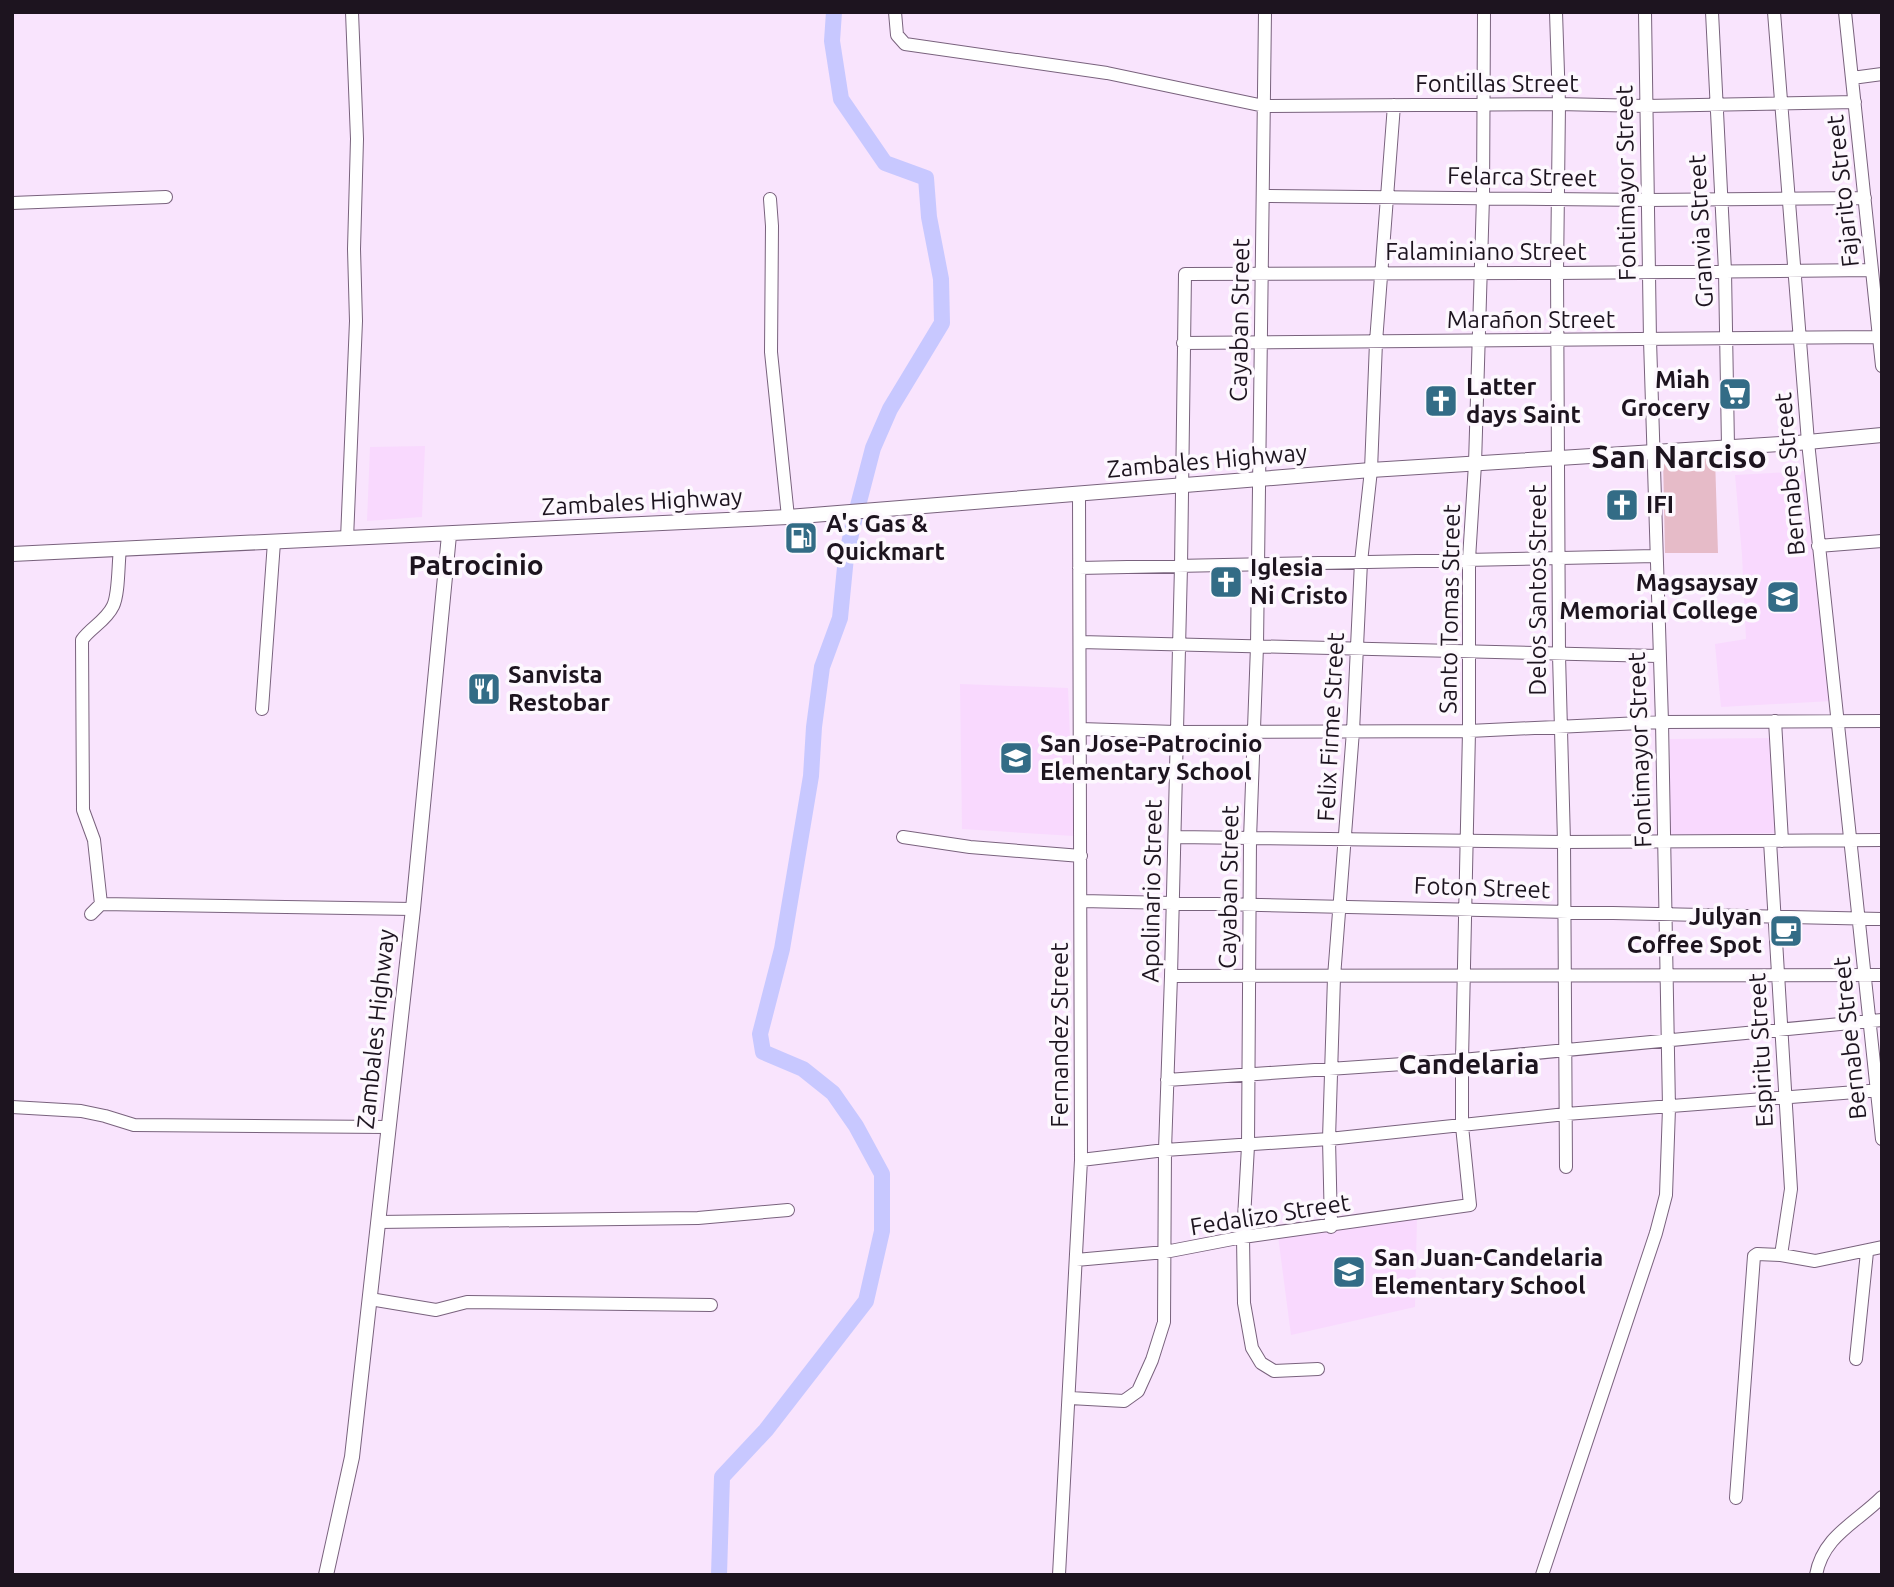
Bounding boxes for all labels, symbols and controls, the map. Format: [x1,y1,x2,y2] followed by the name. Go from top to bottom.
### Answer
[1415,70,1579,97] street label: Fontillas Street
[1610,84,1641,281] street label: Fontimayor Street
[1821,113,1864,269] street label: Fajarito Street
[1683,153,1718,308] street label: Granvia Street
[1447,162,1598,191] street label: Felarca Street
[1225,237,1254,402] street label: Cayaban Street
[1385,238,1587,265] street label: Falaminiano Street
[1447,306,1616,333] street label: Marañon Street
[1621,366,1710,421] place label: Miah Grocery
[1466,373,1581,428] place label: Latter days Saint
[1716,375,1754,413] supermarket icon: Miah Grocery
[1422,382,1460,420] church icon: Latter days Saint
[1769,391,1810,557] street label: Bernabe Street
[1106,438,1309,483] street label: Zambales Highway
[1591,438,1767,474] district label: San Narciso
[541,483,743,520] street label: Zambales Highway
[1524,484,1551,696] street label: Delos Santos Street
[1603,486,1641,524] church icon: IFI
[1646,491,1674,518] place label: IFI
[1434,503,1465,714] street label: Santo Tomas Street
[826,510,945,565] place label: A's Gas & Quickmart
[782,519,820,557] fuel station icon: A's Gas & Quickmart
[408,549,544,580] district label: Patrocinio
[1250,554,1348,609] place label: Iglesia Ni Cristo
[1207,563,1245,601] church icon: Iglesia Ni Cristo
[1559,569,1758,624] place label: Magsaysay Memorial College
[1764,578,1802,616] school or university icon: Magsaysay Memorial College
[1312,631,1349,822] street label: Felix Firme Street
[1623,651,1656,848] street label: Fontimayor Street
[508,661,610,716] place label: Sanvista Restobar
[465,670,503,708] restaurant icon: Sanvista Restobar
[1040,730,1262,785] place label: San Jose-Patrocinio Elementary School
[997,739,1035,777] school or university icon: San Jose-Patrocinio Elementary School
[1136,799,1167,983] street label: Apolinario Street
[1214,804,1243,969] street label: Cayaban Street
[1413,872,1551,903] street label: Foton Street
[1627,903,1762,958] place label: Julyan Coffee Spot
[1767,912,1805,950] cafe icon: Julyan Coffee Spot
[352,927,399,1130] street label: Zambales Highway
[1046,942,1073,1128] street label: Fernandez Street
[1827,955,1871,1121] street label: Bernabe Street
[1743,972,1778,1128] street label: Espiritu Street
[1398,1048,1540,1079] district label: Candelaria
[1188,1188,1352,1240] street label: Fedalizo Street
[1374,1244,1603,1299] place label: San Juan-Candelaria Elementary School
[1330,1253,1368,1291] school or university icon: San Juan-Candelaria Elementary School

